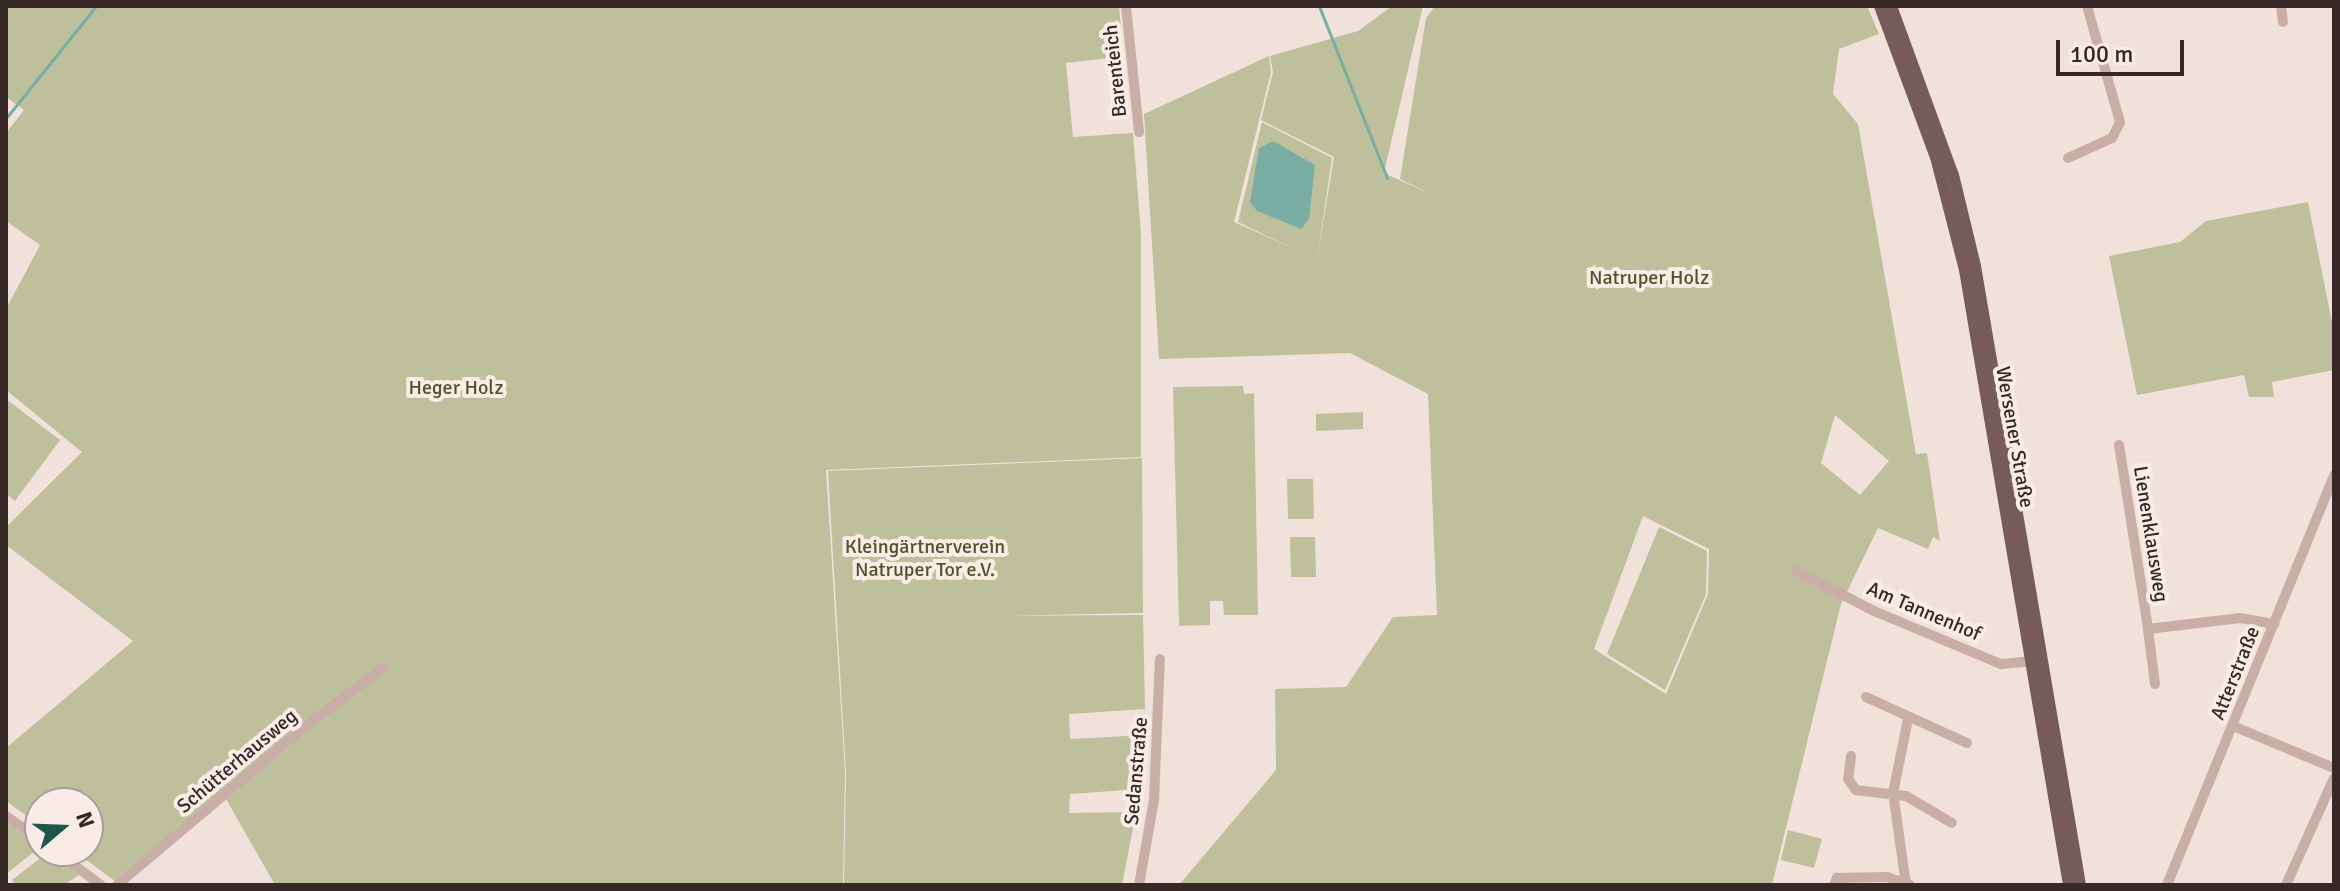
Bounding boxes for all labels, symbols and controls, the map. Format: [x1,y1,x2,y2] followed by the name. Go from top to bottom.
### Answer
[1098,24,1132,118] street label: Barenteich
[2060,24,2188,74] scale bar
[2070,39,2133,69] text: 100 m
[1589,265,1709,289] park label: Natruper Holz
[1991,364,2039,510] street label: Wersener Straße
[409,375,503,399] park label: Heger Holz
[2128,464,2174,604] street label: Lienenklausweg
[845,534,1005,581] park label: Kleingärtnerverein Natruper Tor e.V.
[1863,576,1985,646] street label: Am Tannenhof
[2205,623,2265,723] street label: Atterstraße
[172,704,302,818] street label: Schütterhausweg
[1119,716,1153,826] street label: Sedanstraße
[24,787,104,867] north arrow
[70,808,101,831] text: N

